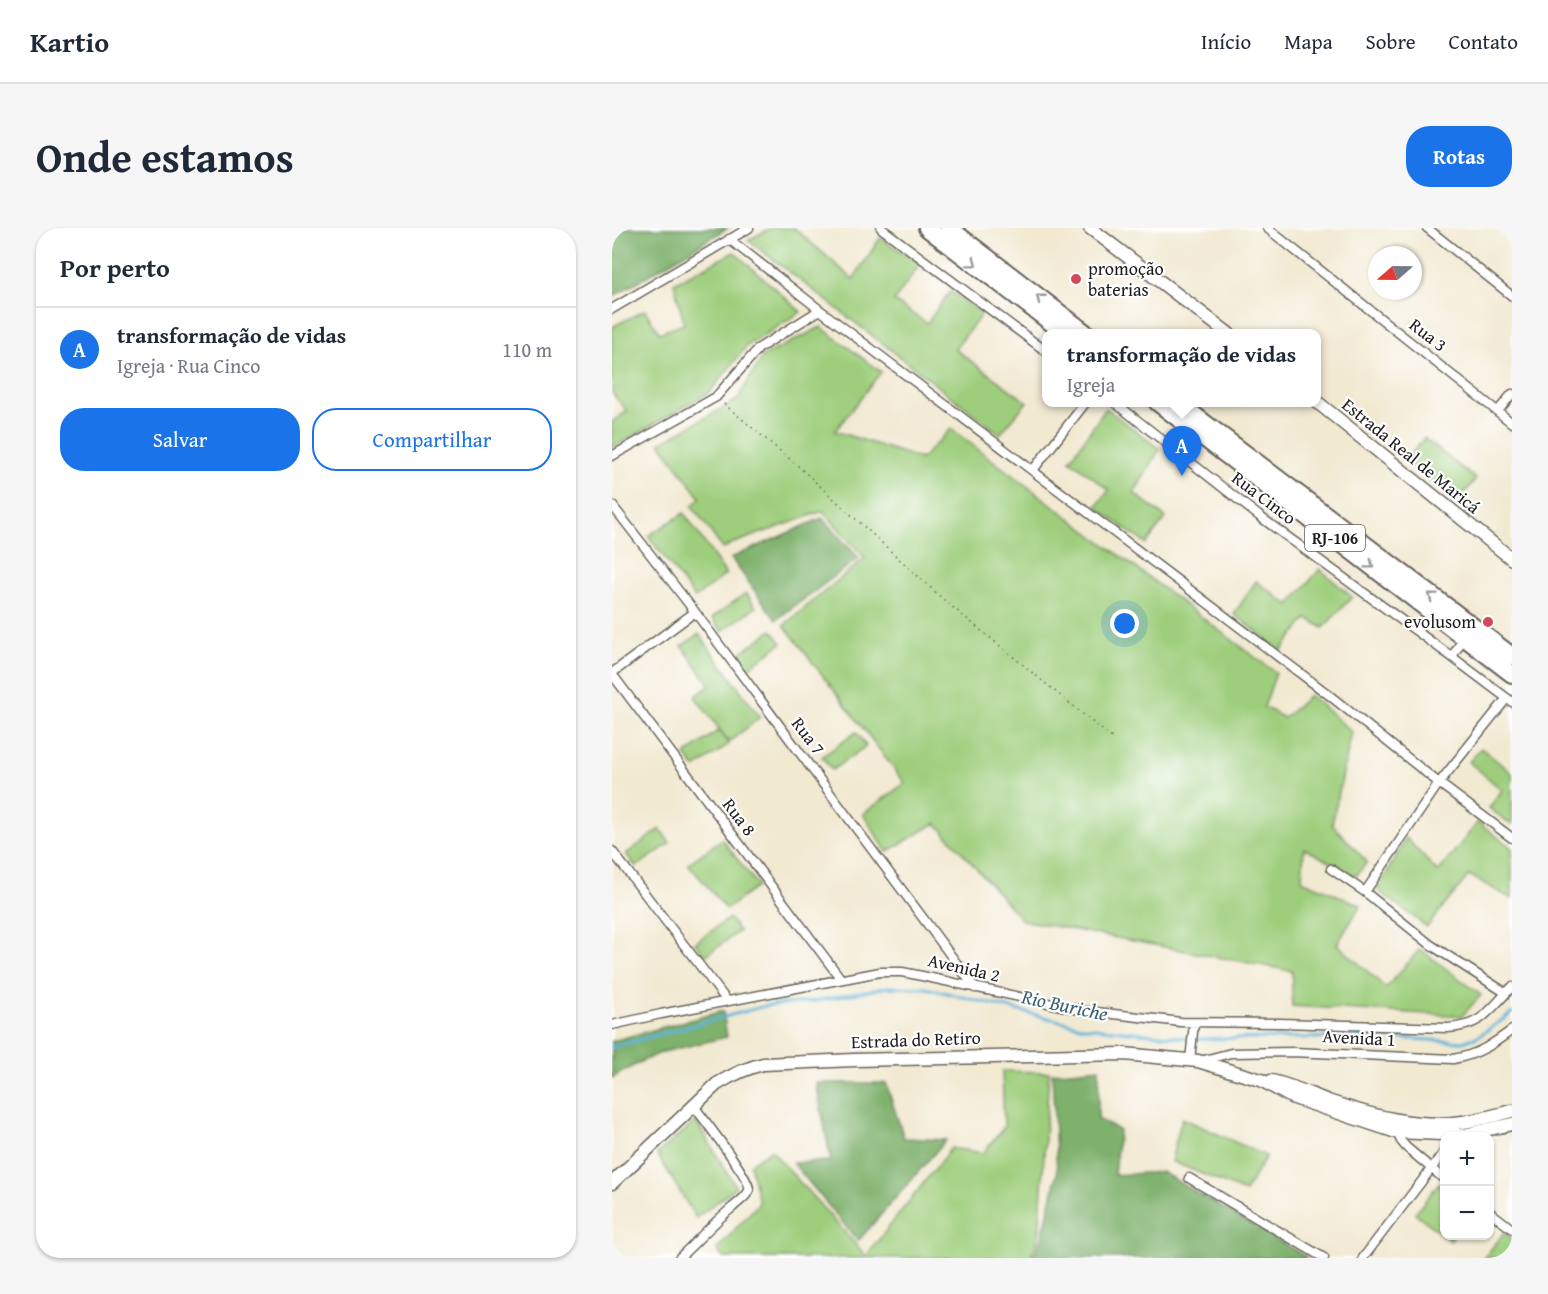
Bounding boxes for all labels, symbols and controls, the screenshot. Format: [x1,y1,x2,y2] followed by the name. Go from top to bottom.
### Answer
[30,21,109,62] text: Kartio
[1201,26,1251,57] text: Início
[1284,26,1333,57] text: Mapa
[1366,26,1416,57] text: Sobre
[1449,26,1518,57] text: Contato
[36,126,294,187] text: Onde estamos
[1406,126,1512,187] button: Rotas
[1368,246,1422,300] north arrow
[60,248,170,287] text: Por perto
[1088,255,1164,303] place label: promoção baterias
[967,256,978,267] one-way arrow
[1069,272,1083,286] marker: promoção baterias
[1036,294,1047,305] one-way arrow
[1404,311,1453,358] street label: Rua 3
[117,319,346,351] text: transformação de vidas
[1042,329,1321,407] popup
[73,335,86,364] text: A
[502,335,552,364] text: 110 m
[1067,338,1296,370] text: transformação de vidas
[117,351,260,380] text: Igreja · Rua Cinco
[1067,370,1115,399] text: Igreja
[1336,391,1487,520] street label: Estrada Real de Maricá
[60,408,300,471] button: Salvar
[312,408,552,471] button: Compartilhar
[1162,426,1202,476] pin: A
[1226,464,1302,531] street label: Rua Cinco
[1305,525,1365,551] road number: RJ-106
[1364,558,1375,569] one-way arrow
[1428,592,1439,603] one-way arrow
[1404,608,1476,635] place label: evolusom
[1110,609,1139,638] your location
[1481,615,1495,629] marker: evolusom
[785,711,832,760] street label: Rua 7
[716,792,763,841] street label: Rua 8
[926,946,1003,989] street label: Avenida 2
[1018,981,1111,1028] water label: Rio Buriche
[1322,1022,1396,1053] street label: Avenida 1
[851,1024,981,1055] street label: Estrada do Retiro
[1440,1132,1494,1240] map controls
[1440,1132,1494,1186] button: +
[1440,1186,1494,1240] button: −

